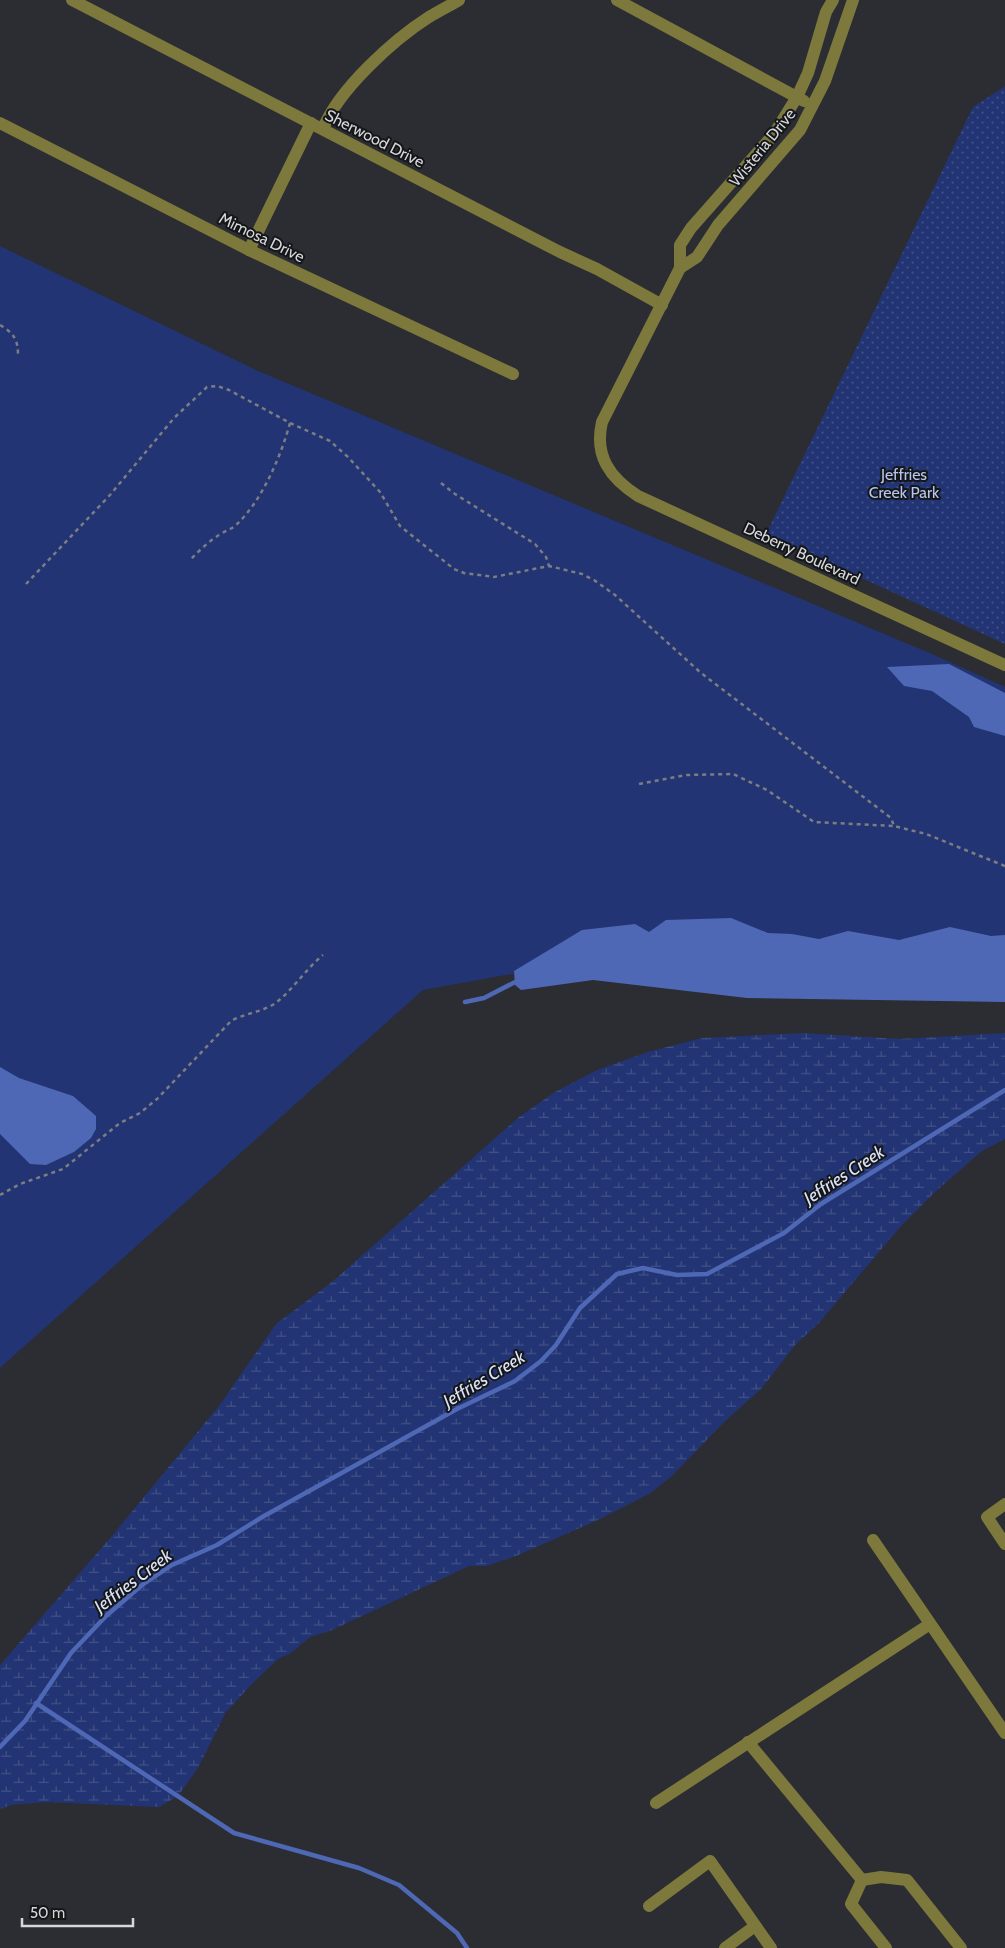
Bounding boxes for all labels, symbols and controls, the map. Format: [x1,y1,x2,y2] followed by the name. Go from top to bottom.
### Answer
[322,105,427,172] street label: Sherwood Drive
[725,105,799,190] street label: Wisteria Drive
[216,209,308,266] street label: Mimosa Drive
[869,465,940,502] park label: Jeffries Creek Park
[741,518,863,589] street label: Deberry Boulevard
[798,1140,890,1210] water label: Jeffries Creek
[437,1345,530,1413] water label: Jeffries Creek
[88,1544,177,1619] water label: Jeffries Creek
[22,1896,134,1928] scale bar
[30,1904,65,1922] text: 50 m

